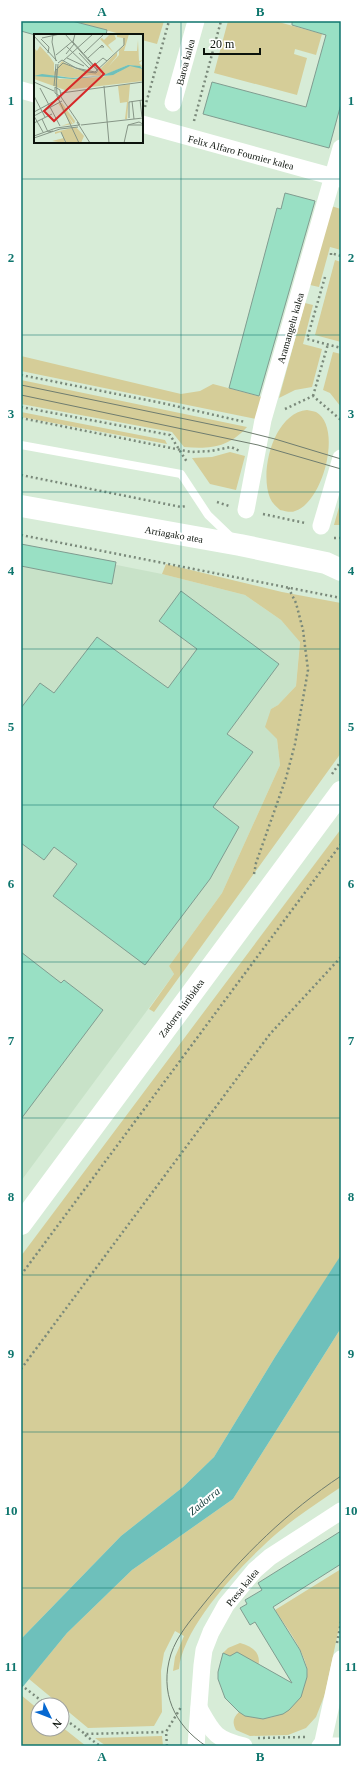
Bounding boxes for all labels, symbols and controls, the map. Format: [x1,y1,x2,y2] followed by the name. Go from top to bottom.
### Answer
[97,4,107,19] text: A
[256,4,265,19] text: B
[204,30,260,56] scale bar
[34,34,143,143] inset map
[174,37,197,86] street label: Baroa kalea
[210,37,235,51] text: 20 m
[8,93,14,108] text: 1
[348,93,354,108] text: 1
[187,133,296,172] street label: Felix Alfaro Fournier kalea
[8,250,14,265] text: 2
[348,250,354,265] text: 2
[275,291,306,365] street label: Aramangelu kalea
[8,406,15,421] text: 3
[348,406,355,421] text: 3
[144,524,205,545] street label: Arriagako atea
[8,563,15,578] text: 4
[348,563,355,578] text: 4
[8,719,15,734] text: 5
[348,719,355,734] text: 5
[8,876,15,891] text: 6
[348,876,355,891] text: 6
[156,976,207,1040] street label: Zadorra hiribidea
[8,1033,15,1048] text: 7
[348,1033,355,1048] text: 7
[8,1189,15,1204] text: 8
[348,1189,355,1204] text: 8
[8,1346,15,1361] text: 9
[348,1346,355,1361] text: 9
[186,1484,222,1517] water label: Zadorra
[5,1503,18,1518] text: 10
[345,1503,358,1518] text: 10
[224,1566,261,1608] street label: Presa kalea
[5,1659,17,1674] text: 11
[345,1659,357,1674] text: 11
[30,1697,70,1737] north arrow
[50,1717,64,1731] text: N
[97,1749,107,1764] text: A
[256,1749,265,1764] text: B

